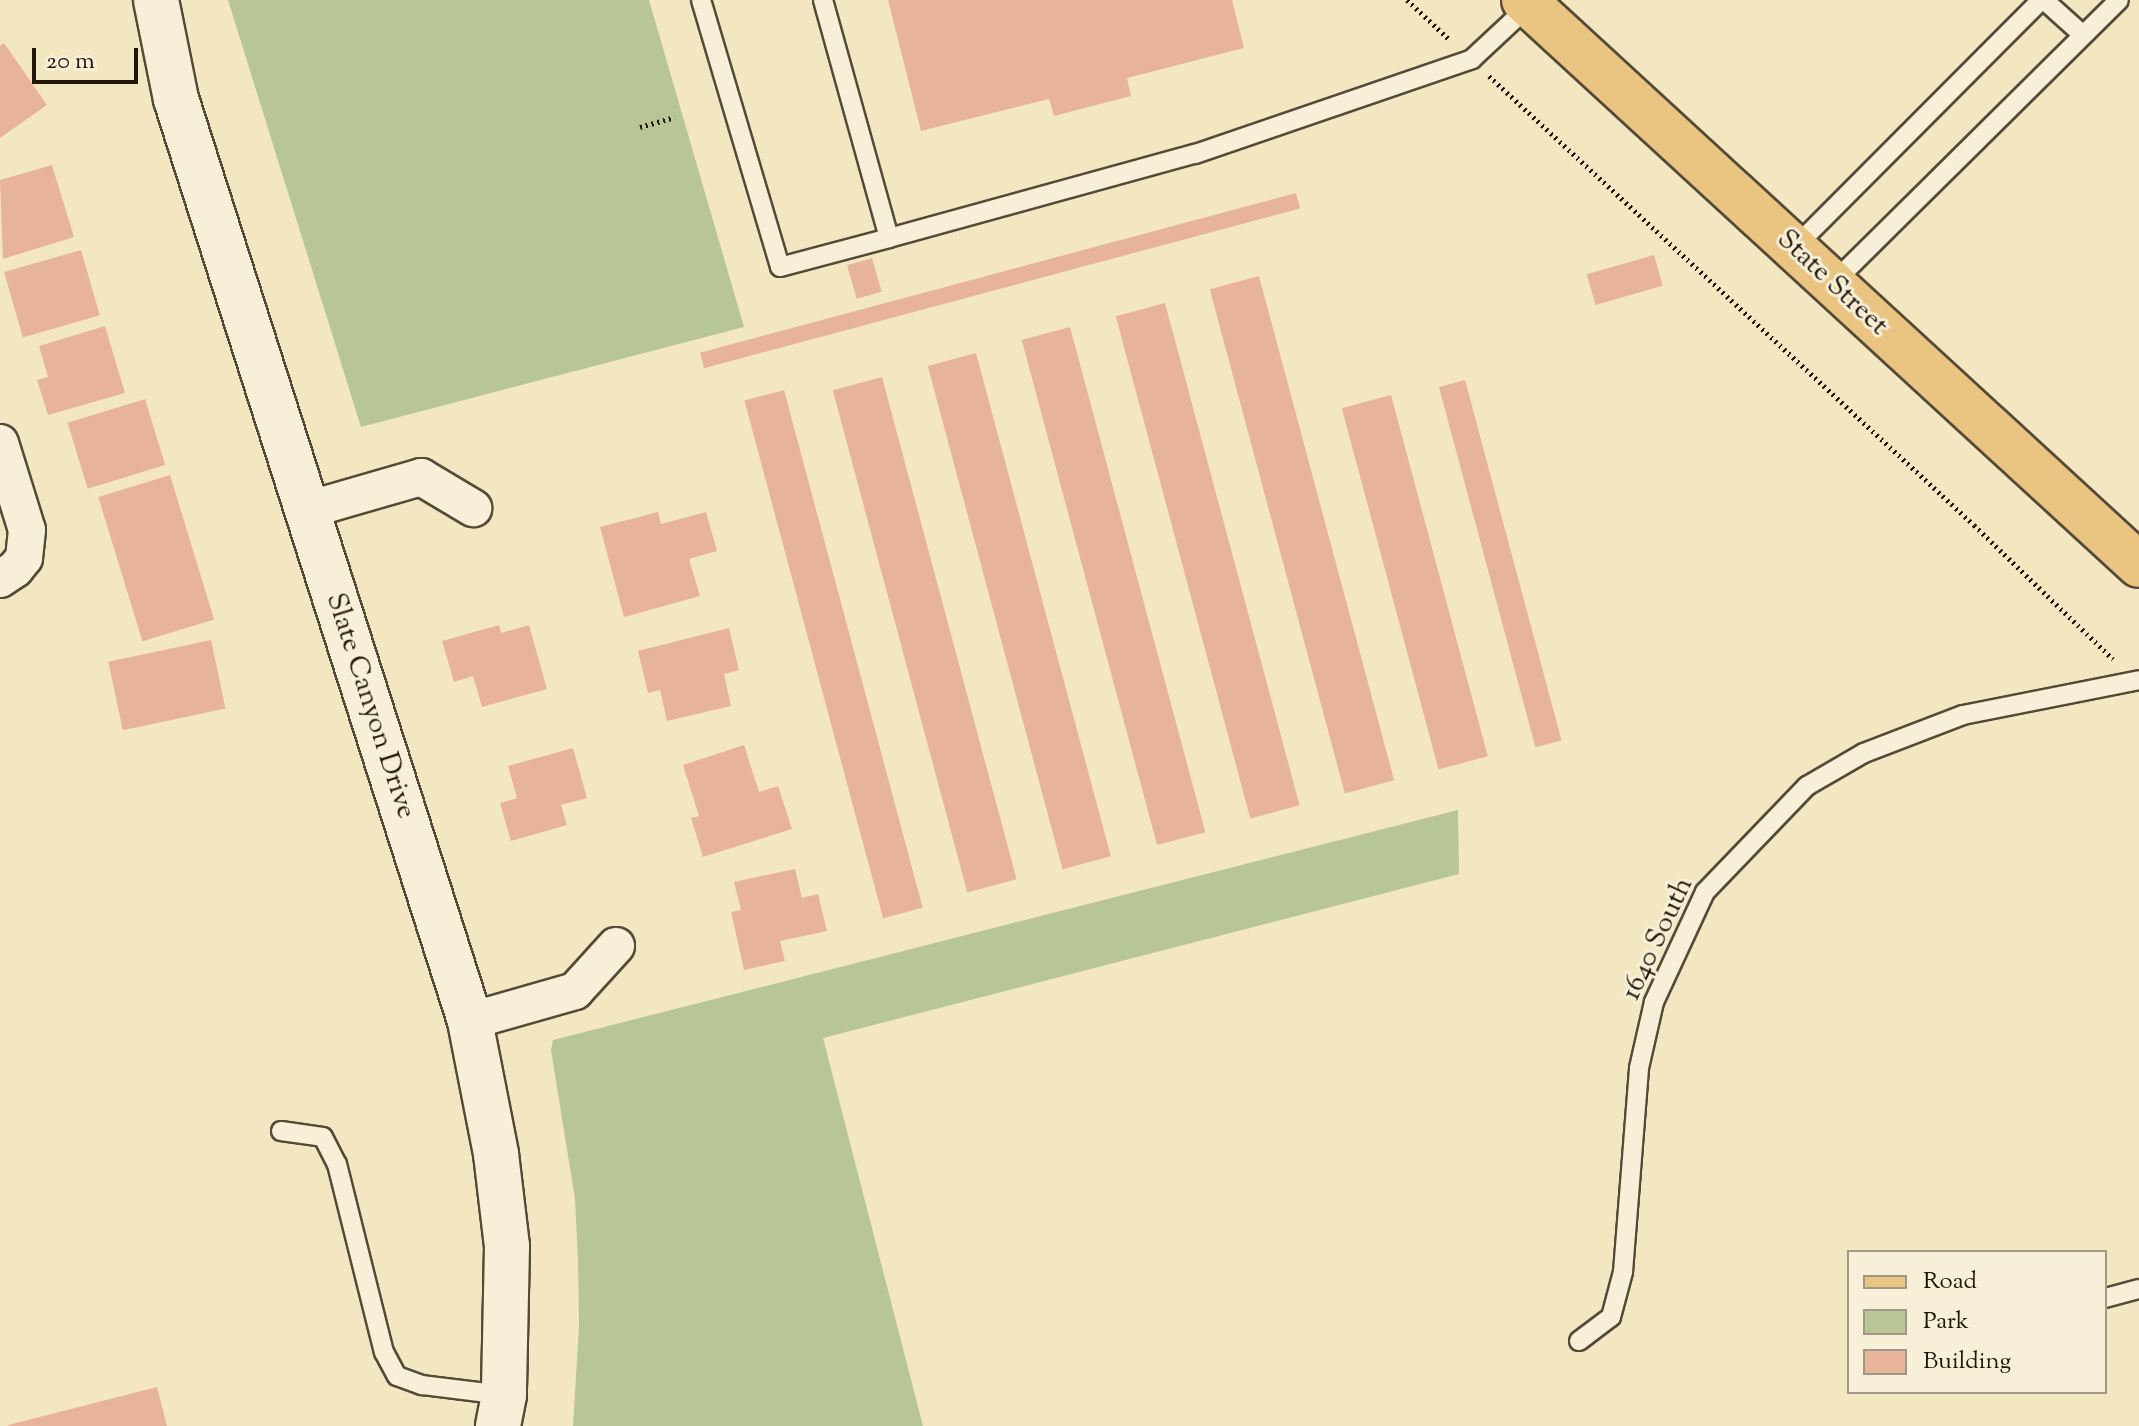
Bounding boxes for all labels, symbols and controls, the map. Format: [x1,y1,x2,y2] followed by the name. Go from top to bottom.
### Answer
[36,32,142,82] scale bar
[46,45,95,79] text: 20 m
[1769,223,1895,343] street label: State Street
[318,589,422,823] street label: Slate Canyon Drive
[1615,872,1701,1006] street label: 1640 South
[1847,1250,2107,1394] legend
[1923,1265,1977,1299] text: Road
[1923,1305,1969,1339] text: Park
[1923,1345,2011,1379] text: Building

